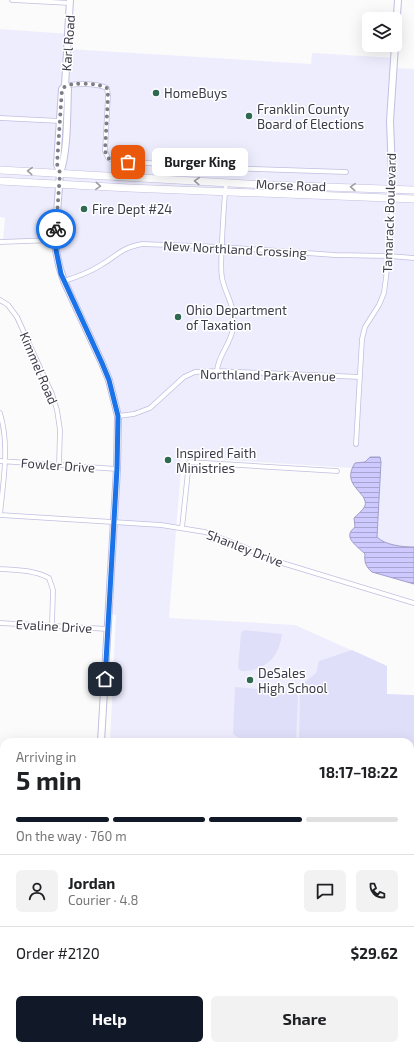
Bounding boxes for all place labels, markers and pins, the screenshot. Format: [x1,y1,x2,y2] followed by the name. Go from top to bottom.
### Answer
[164,85,227,101] place label: HomeBuys
[151,88,161,98] marker: HomeBuys
[257,101,364,132] place label: Franklin County Board of Elections
[244,111,254,121] marker: Franklin County Board of Elections
[111,145,145,179] pin
[152,148,248,176] callout: Burger King
[92,201,172,217] place label: Fire Dept #24
[79,204,89,214] marker: Fire Dept #24
[186,302,287,333] place label: Ohio Department of Taxation
[173,312,183,322] marker: Ohio Department of Taxation
[176,445,256,476] place label: Inspired Faith Ministries
[163,455,173,465] marker: Inspired Faith Ministries
[88,662,122,696] pin
[258,665,328,696] place label: DeSales High School
[245,675,255,685] marker: DeSales High School

